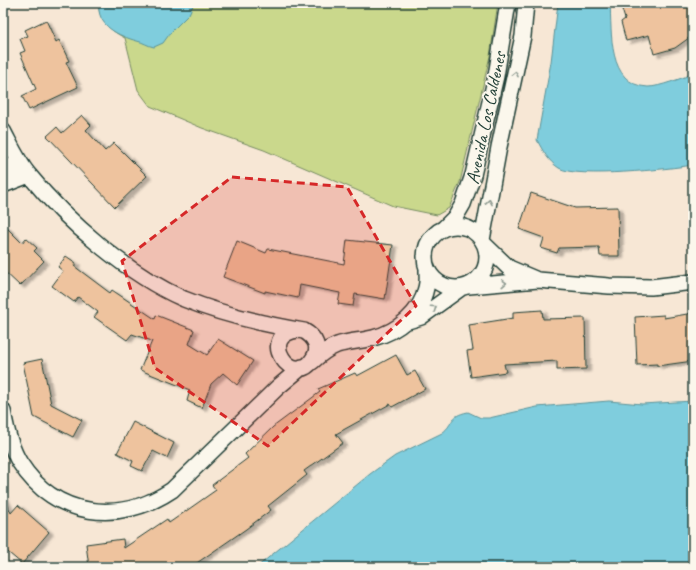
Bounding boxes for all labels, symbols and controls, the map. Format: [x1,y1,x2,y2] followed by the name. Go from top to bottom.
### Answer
[460,48,512,186] street label: Avenida Los Caldenes
[510,71,518,77] one-way arrow
[484,199,493,205] one-way arrow
[501,279,507,288] one-way arrow
[429,306,436,313] one-way arrow

